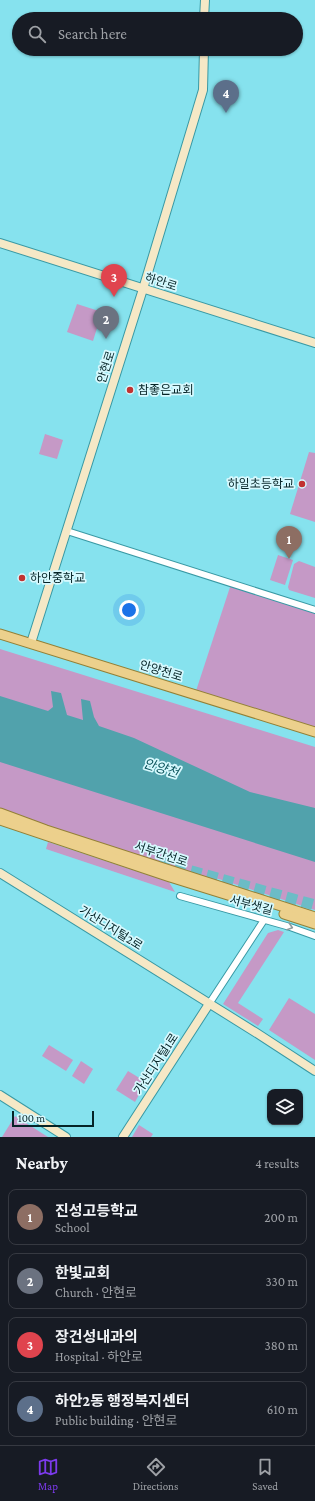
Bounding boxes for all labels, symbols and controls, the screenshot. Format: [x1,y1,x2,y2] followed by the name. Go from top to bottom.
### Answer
[12,12,303,56] search box
[26,23,48,45] icon: search
[58,26,127,42] text: Search here
[213,80,239,113] pin: 4
[101,264,127,297] pin: 3
[143,270,179,294] street label: 하안로
[93,306,119,339] pin: 2
[94,349,118,385] street label: 안현로
[138,383,193,397] place label: 참좋은교회
[125,385,135,395] marker: 참좋은교회
[228,477,294,491] place label: 하일초등학교
[297,479,307,489] marker: 하일초등학교
[276,526,302,559] pin: 1
[30,571,85,585] place label: 하안중학교
[17,573,27,583] marker: 하안중학교
[119,600,139,620] your location
[138,658,184,684] street label: 안양천로
[142,756,181,781] water label: 안양천
[133,839,189,869] street label: 서부간선로
[228,893,274,917] street label: 서부샛길
[77,903,145,953] street label: 가산디지털2로
[286,922,293,931] one-way arrow
[131,1031,181,1097] street label: 가산디지털1로
[267,1089,303,1125] map controls
[267,1089,303,1125] button: layers
[12,1109,94,1128] scale bar
[18,1112,45,1124] text: 100 m
[16,1154,68,1173] text: Nearby
[255,1156,299,1171] text: 4 results
[55,1203,138,1219] text: 진성고등학교
[28,1210,32,1225] text: 1
[264,1210,298,1225] text: 200 m
[55,1220,90,1235] text: School
[55,1265,110,1281] text: 한빛교회
[27,1274,33,1289] text: 2
[265,1274,298,1289] text: 330 m
[55,1285,137,1300] text: Church · 안현로
[55,1329,138,1345] text: 장건성내과의
[27,1338,33,1353] text: 3
[265,1338,298,1353] text: 380 m
[55,1349,143,1364] text: Hospital · 하안로
[55,1393,190,1409] text: 하안2동 행정복지센터
[26,1402,34,1417] text: 4
[267,1402,298,1417] text: 610 m
[55,1413,178,1428] text: Public building · 안현로
[37,1456,59,1492] tab: Map
[133,1456,178,1492] tab: Directions
[252,1456,278,1492] tab: Saved

